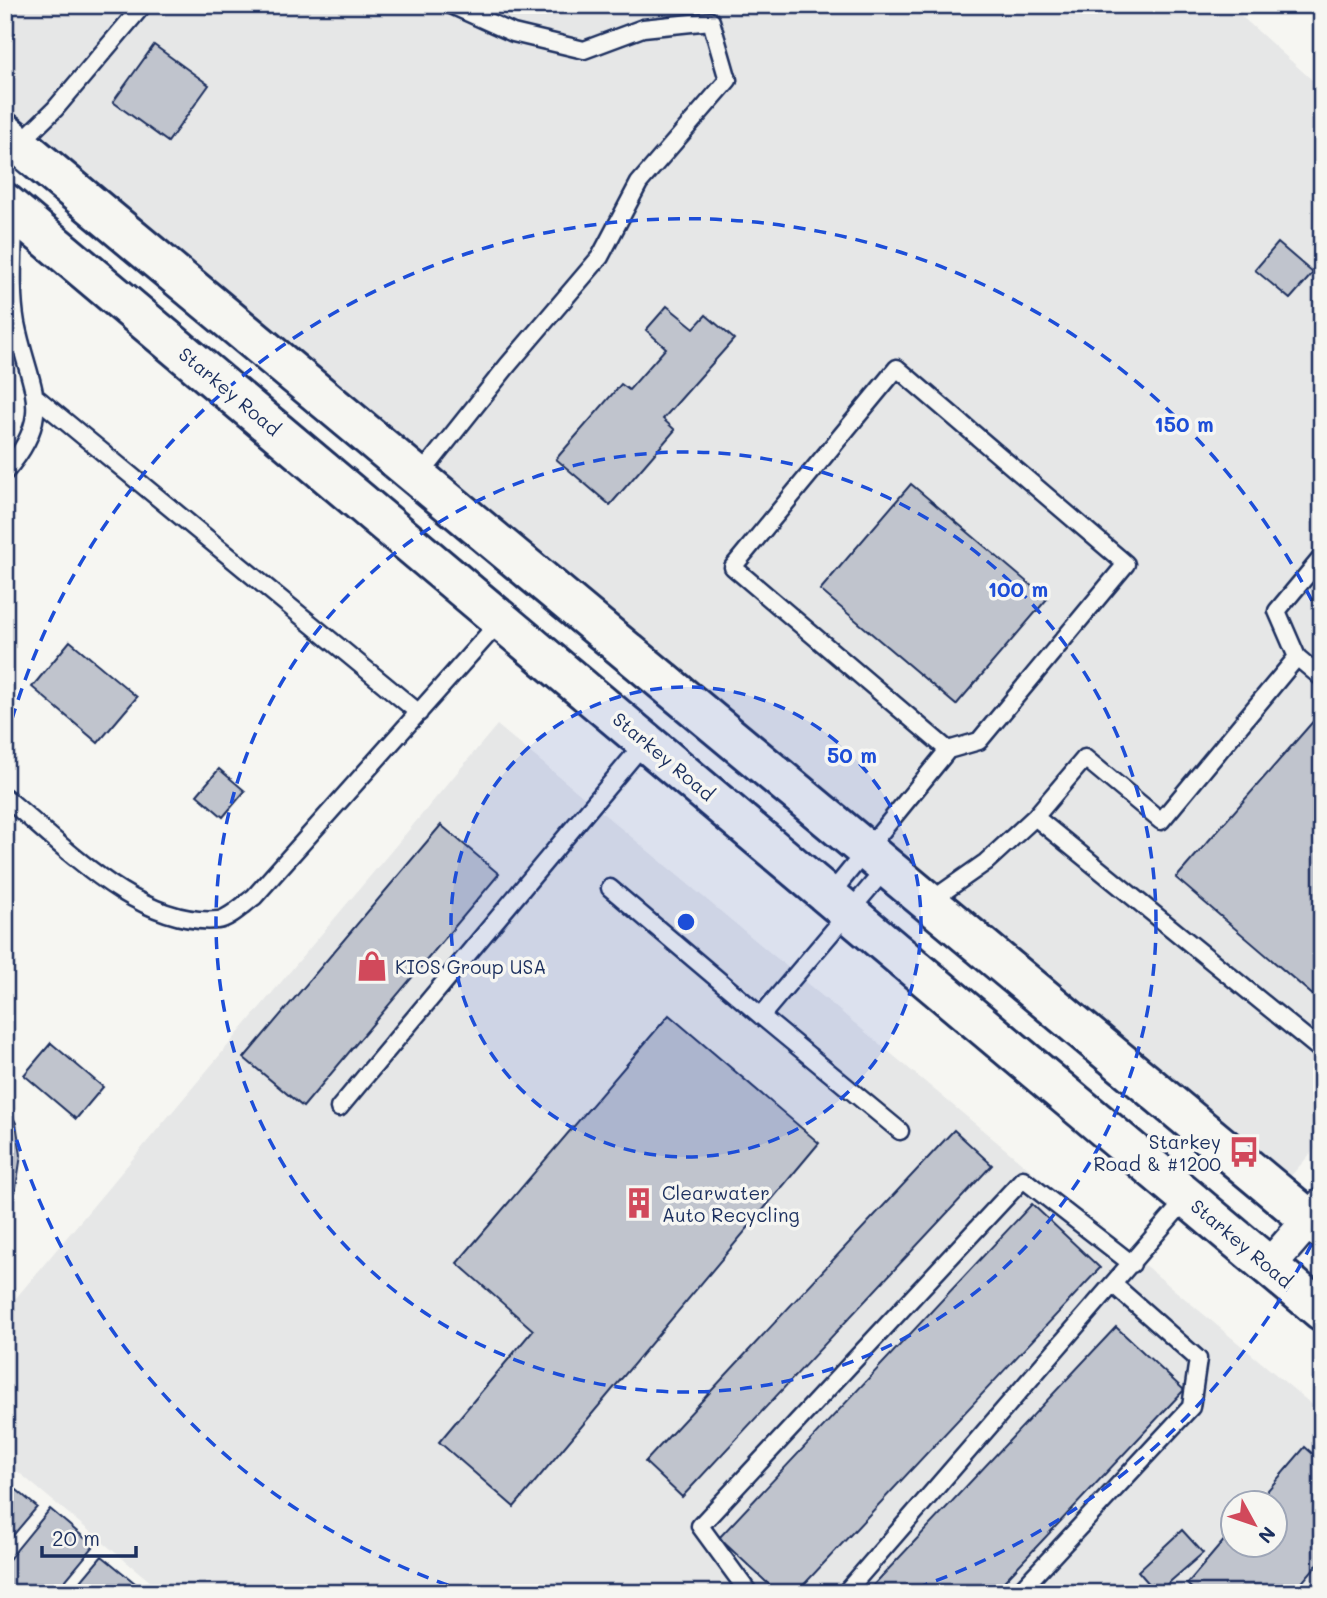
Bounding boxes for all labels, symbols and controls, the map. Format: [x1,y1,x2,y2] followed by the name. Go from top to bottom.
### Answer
[174,341,286,441] street label: Starkey Road
[1154,410,1214,437] text: 150 m
[988,575,1048,602] text: 100 m
[608,706,720,806] street label: Starkey Road
[827,741,877,768] text: 50 m
[674,910,698,934] centre of rings
[355,949,389,983] shop icon: KIOS Group USA
[395,954,546,979] place label: KIOS Group USA
[1094,1129,1221,1176] place label: Starkey Road & #1200
[1227,1135,1261,1169] bus stop icon: Starkey Road & #1200
[662,1180,800,1227] place label: Clearwater Auto Recycling
[622,1186,656,1220] building icon: Clearwater Auto Recycling
[1186,1193,1298,1293] street label: Starkey Road
[1218,1490,1288,1560] north arrow
[42,1514,136,1558] scale bar
[1253,1522,1282,1549] text: N
[52,1524,100,1551] text: 20 m

